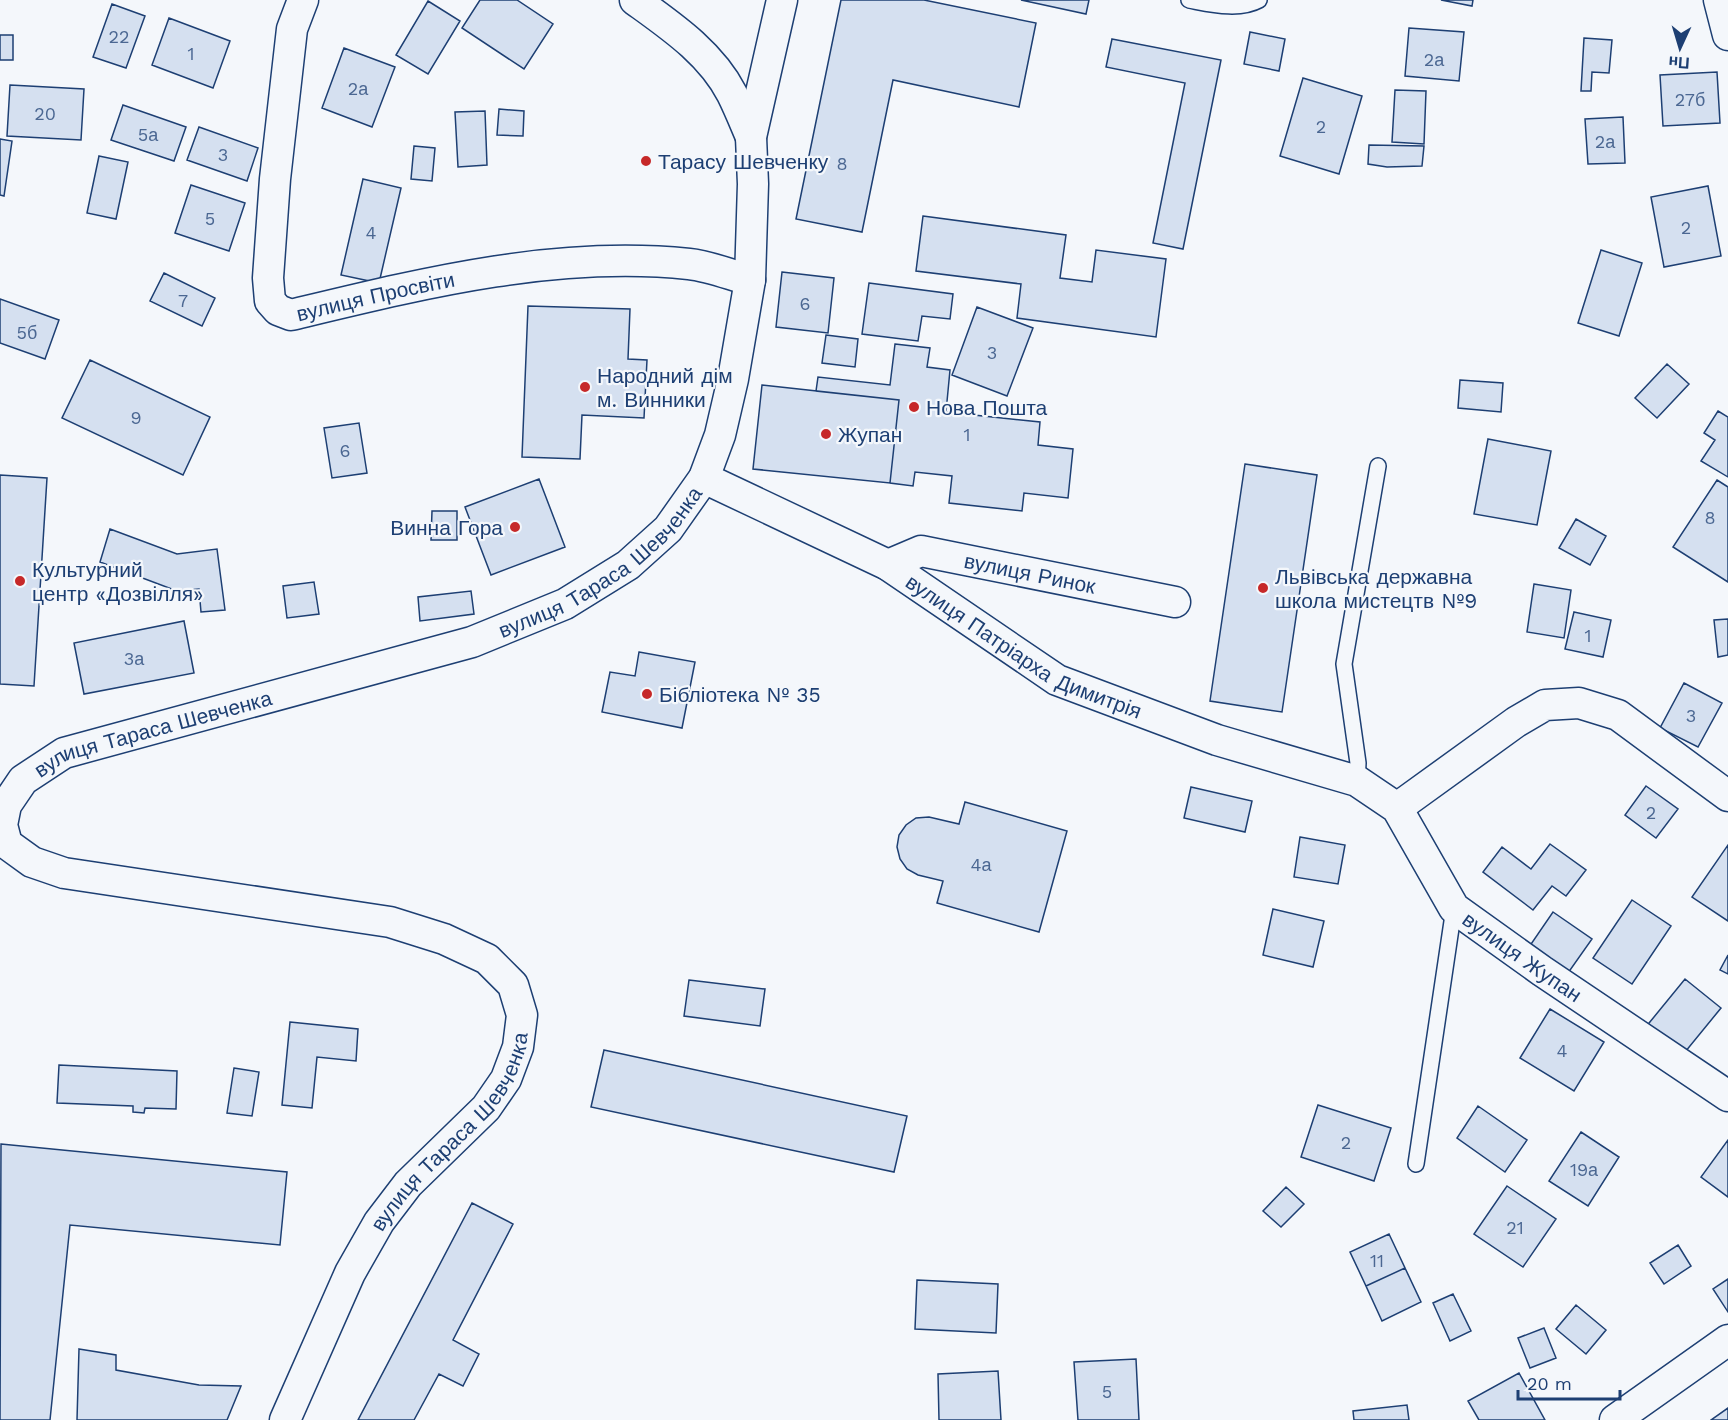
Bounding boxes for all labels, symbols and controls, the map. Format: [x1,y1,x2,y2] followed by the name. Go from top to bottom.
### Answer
[1650,18,1710,78] north arrow
[109,26,130,47] house number: 22
[187,43,195,64] house number: 1
[1424,49,1445,70] house number: 2а
[1668,52,1690,73] text: Пн
[348,78,369,99] house number: 2а
[1675,89,1705,110] house number: 27б
[34,103,56,124] house number: 20
[1316,116,1326,137] house number: 2
[138,124,159,145] house number: 5а
[1595,131,1616,152] house number: 2а
[218,144,228,165] house number: 3
[658,149,829,174] place label: Тарасу Шевченку
[836,153,848,174] house number: 8
[639,154,653,168] marker: Тарасу Шевченку
[205,208,215,229] house number: 5
[1681,217,1691,238] house number: 2
[366,222,377,243] house number: 4
[294,266,457,326] street label: вулиця Просвіти
[178,290,188,311] house number: 7
[800,293,810,314] house number: 6
[17,322,37,343] house number: 5б
[987,342,997,363] house number: 3
[597,363,733,412] place label: Народний дім м. Винники
[578,380,592,394] marker: Народний дім м. Винники
[926,395,1048,420] place label: Нова Пошта
[907,400,921,414] marker: Нова Пошта
[130,407,142,428] house number: 9
[838,422,902,447] place label: Жупан
[963,424,971,445] house number: 1
[819,427,833,441] marker: Жупан
[340,440,350,461] house number: 6
[495,481,707,642] street label: вулиця Тараса Шевченка
[1704,507,1716,528] house number: 8
[390,515,503,540] place label: Винна Гора
[508,520,522,534] marker: Винна Гора
[962,547,1099,598] street label: вулиця Ринок
[32,557,203,606] place label: Культурний центр «Дозвілля»
[1275,564,1477,613] place label: Львівська державна школа мистецтв №9
[901,569,1145,723] street label: вулиця Патріарха Димитрія
[13,574,27,588] marker: Культурний центр «Дозвілля»
[1256,581,1270,595] marker: Львівська державна школа мистецтв №9
[1584,625,1592,646] house number: 1
[124,648,145,669] house number: 3а
[659,682,821,707] place label: Бібліотека № 35
[29,685,275,782] street label: вулиця Тараса Шевченка
[640,687,654,701] marker: Бібліотека № 35
[1686,705,1696,726] house number: 3
[1646,802,1656,823] house number: 2
[970,854,992,875] house number: 4а
[1458,906,1587,1007] street label: вулиця Жупан
[364,1031,532,1235] street label: вулиця Тараса Шевченка
[1557,1040,1568,1061] house number: 4
[1341,1132,1351,1153] house number: 2
[1570,1159,1599,1180] house number: 19а
[1506,1217,1524,1238] house number: 21
[1370,1250,1384,1271] house number: 11
[1518,1363,1620,1401] scale bar
[1527,1373,1572,1394] text: 20 m
[1102,1381,1112,1402] house number: 5

